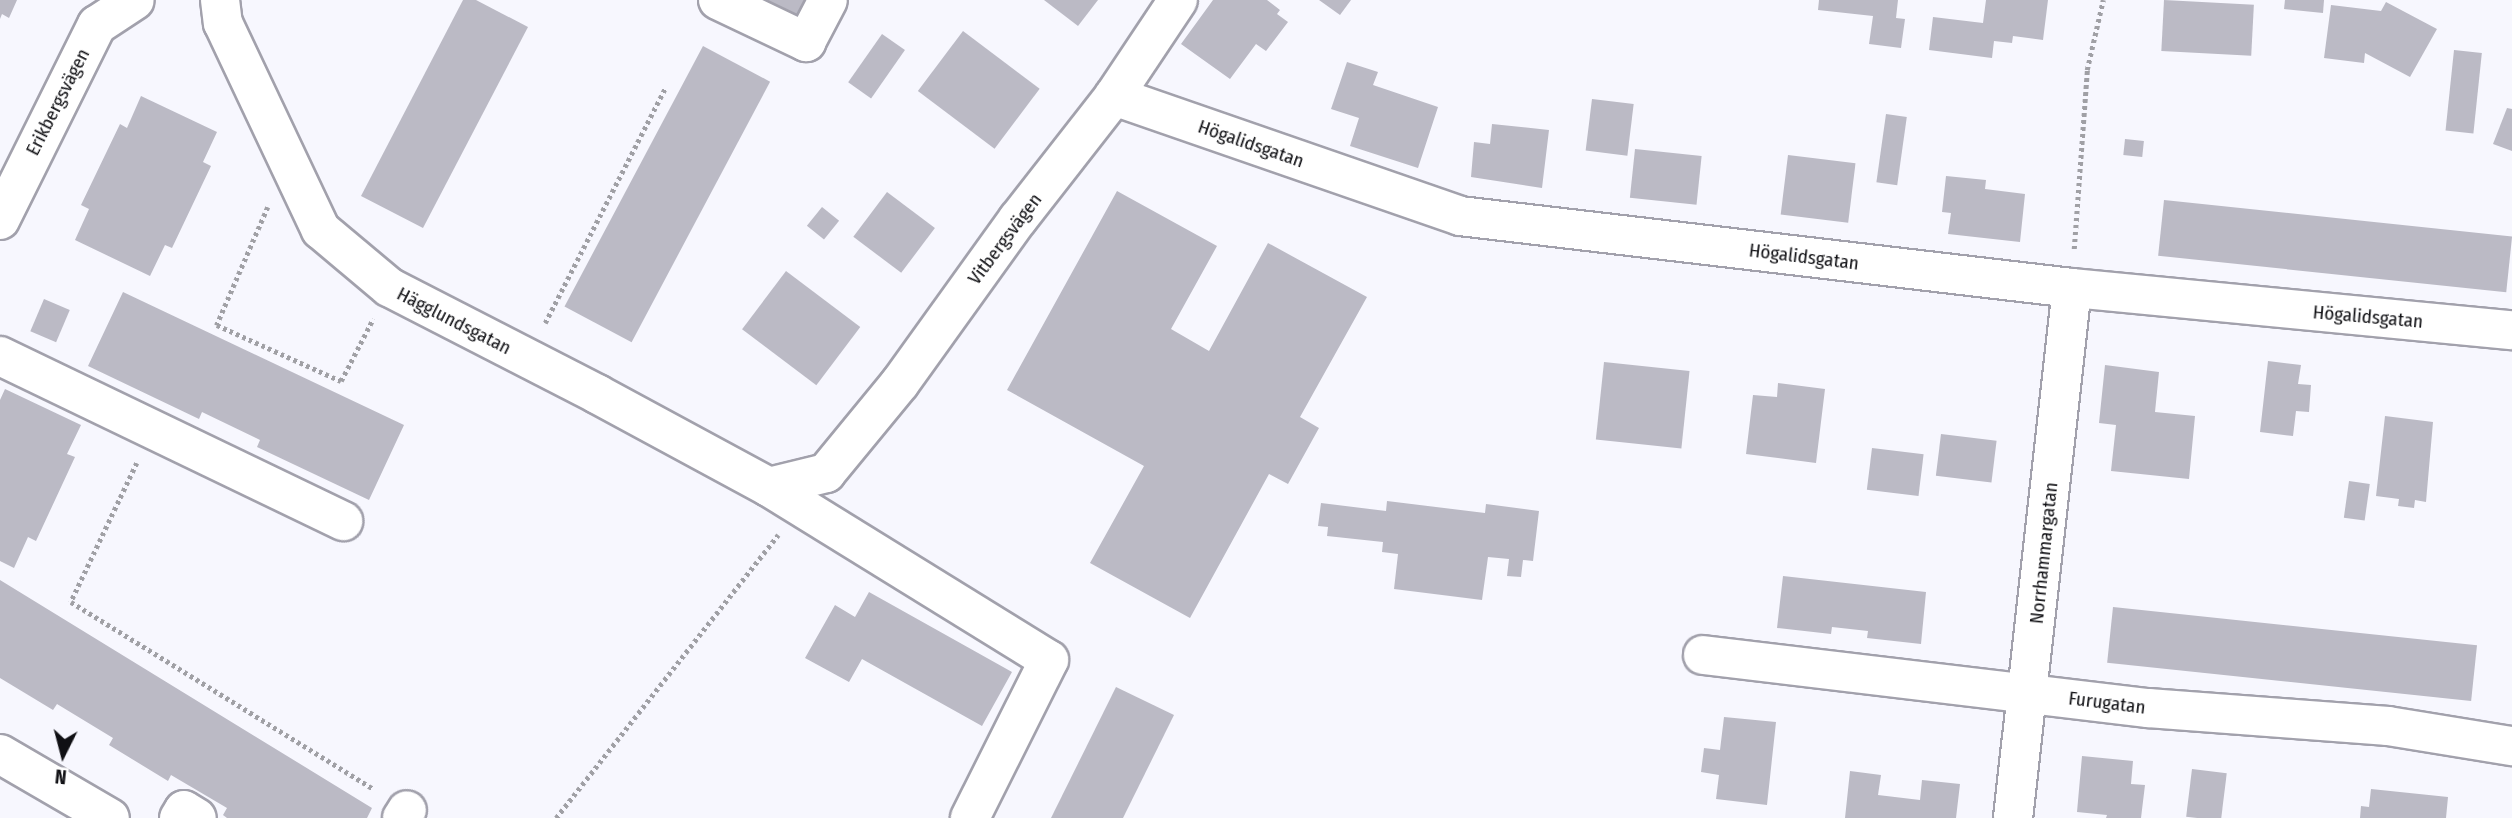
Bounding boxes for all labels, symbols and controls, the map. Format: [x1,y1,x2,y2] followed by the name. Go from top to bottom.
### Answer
[21,45,95,159] street label: Erikbergsvägen
[1195,115,1307,173] street label: Högalidsgatan
[963,189,1047,289] street label: Vitbergsvägen
[1748,239,1860,275] street label: Högalidsgatan
[393,282,515,360] street label: Hägglundsgatan
[2312,301,2424,333] street label: Högalidsgatan
[2025,481,2063,625] street label: Norrhammargatan
[2067,687,2147,719] street label: Furugatan
[28,720,98,790] north arrow
[54,764,68,788] text: N

